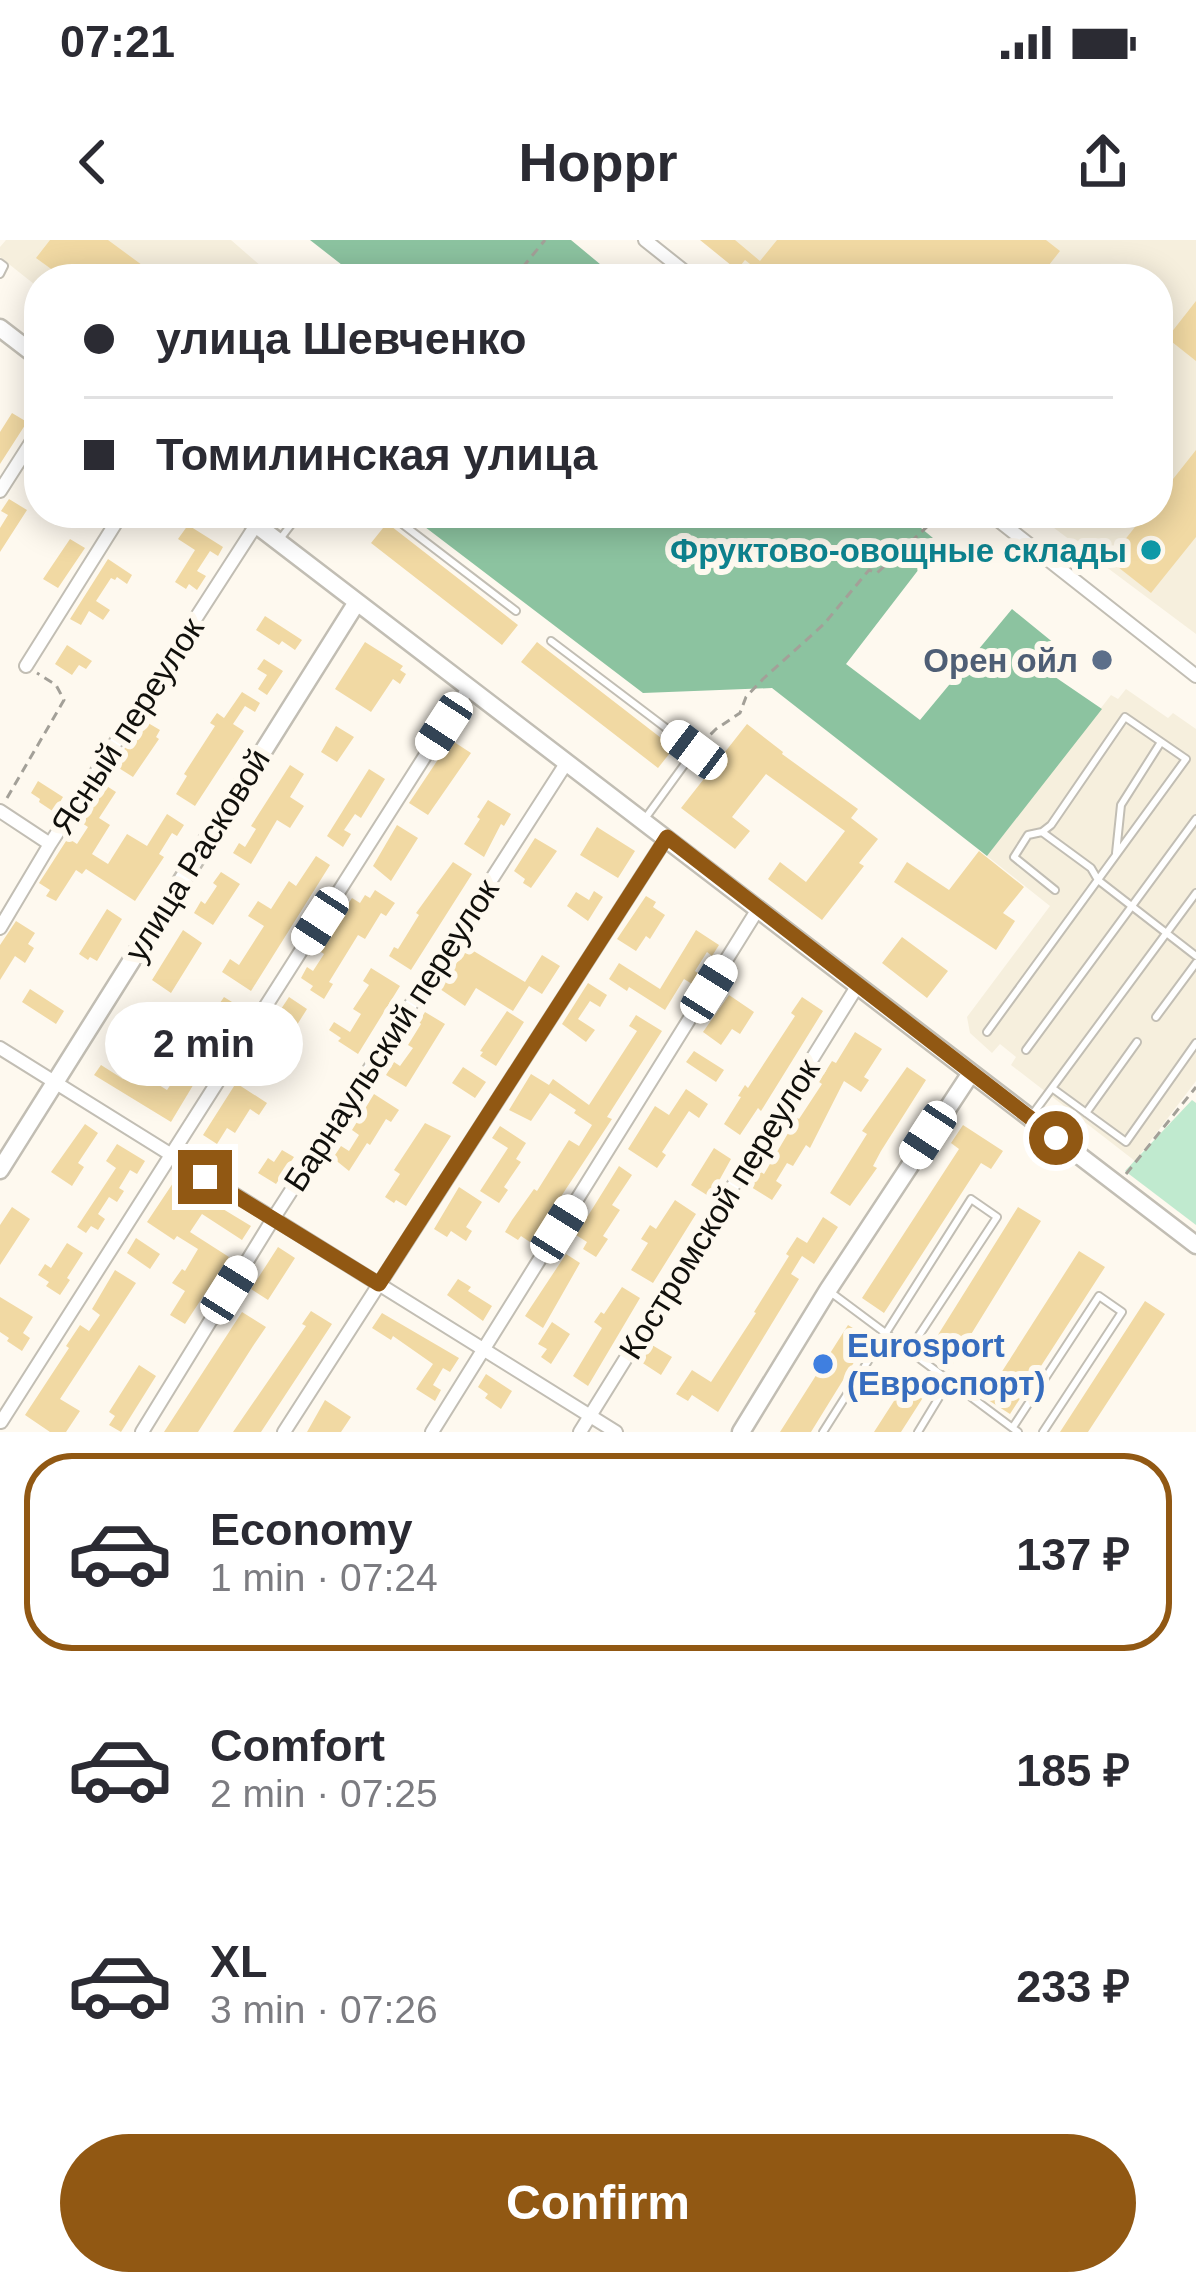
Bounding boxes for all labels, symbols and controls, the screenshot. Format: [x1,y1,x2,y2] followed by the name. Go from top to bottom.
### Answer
[60,16,175,67] text: 07:21
[60,129,126,195] icon: back
[1070,129,1136,195] icon: share
[519,132,677,192] text: Hoppr
[156,313,526,364] text: улица Шевченко
[156,429,597,480] text: Томилинская улица
[670,532,1127,569] place label: Фруктово-овощные склады
[1138,537,1164,563] marker: Фруктово-овощные склады
[43,610,211,841] street label: Ясный переулок
[923,642,1078,679] place label: Орен ойл
[1089,647,1115,673] marker: Орен ойл
[409,686,479,766] car
[654,714,734,786] car
[117,742,277,968] street label: улица Расковой
[276,872,506,1198] street label: Барнаульский переулок
[285,881,355,961] car
[675,949,743,1029] car
[106,1003,304,1087] callout: 2 min
[153,1022,255,1065] text: 2 min
[611,1052,827,1366] street label: Костромской переулок
[893,1095,963,1175] car
[1029,1111,1083,1165] route start
[178,1150,232,1204] route end
[525,1189,593,1269] car
[195,1250,263,1330] car
[847,1327,1045,1402] place label: Eurosport (Евроспорт)
[810,1351,836,1377] marker: Eurosport (Евроспорт)
[66,1498,174,1606] icon: car
[210,1504,413,1555] text: Economy
[1016,1529,1130,1580] text: 137 ₽
[210,1556,438,1599] text: 1 min · 07:24
[66,1714,174,1822] icon: car
[210,1720,385,1771] text: Comfort
[1016,1745,1130,1796] text: 185 ₽
[210,1772,438,1815] text: 2 min · 07:25
[66,1930,174,2038] icon: car
[210,1936,268,1987] text: XL
[1016,1961,1130,2012] text: 233 ₽
[210,1988,438,2031] text: 3 min · 07:26
[60,2134,1136,2272] button: Confirm

